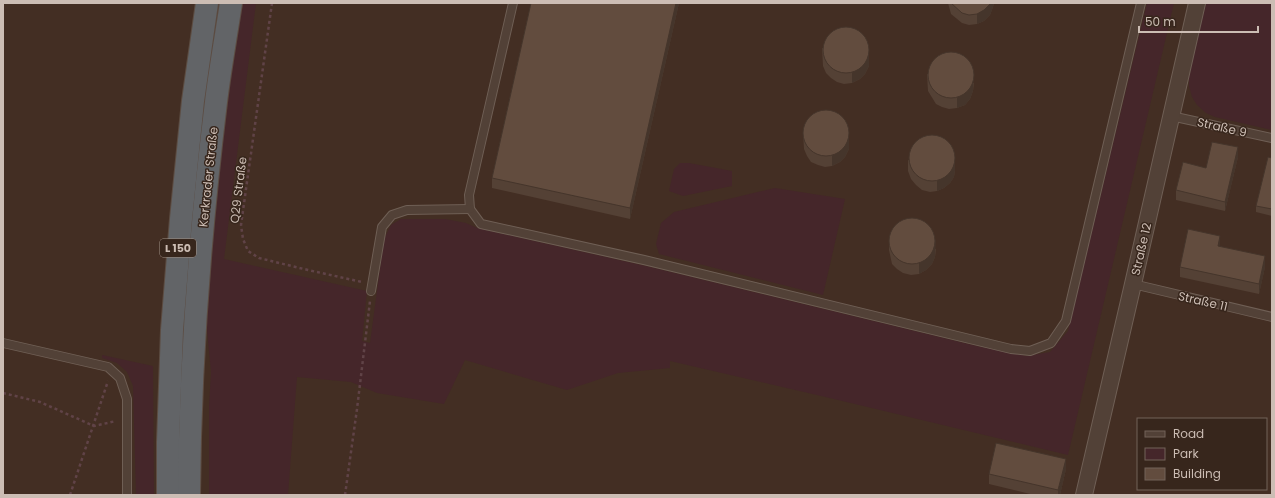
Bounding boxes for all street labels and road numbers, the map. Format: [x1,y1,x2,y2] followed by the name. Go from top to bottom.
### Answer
[1196,113,1248,141] street label: Straße 9
[194,126,222,228] street label: Kerkrader Straße
[225,156,251,224] street label: Q29 Straße
[1127,221,1155,277] street label: Straße 12
[160,239,196,257] road number: L 150
[1176,287,1230,315] street label: Straße 11

